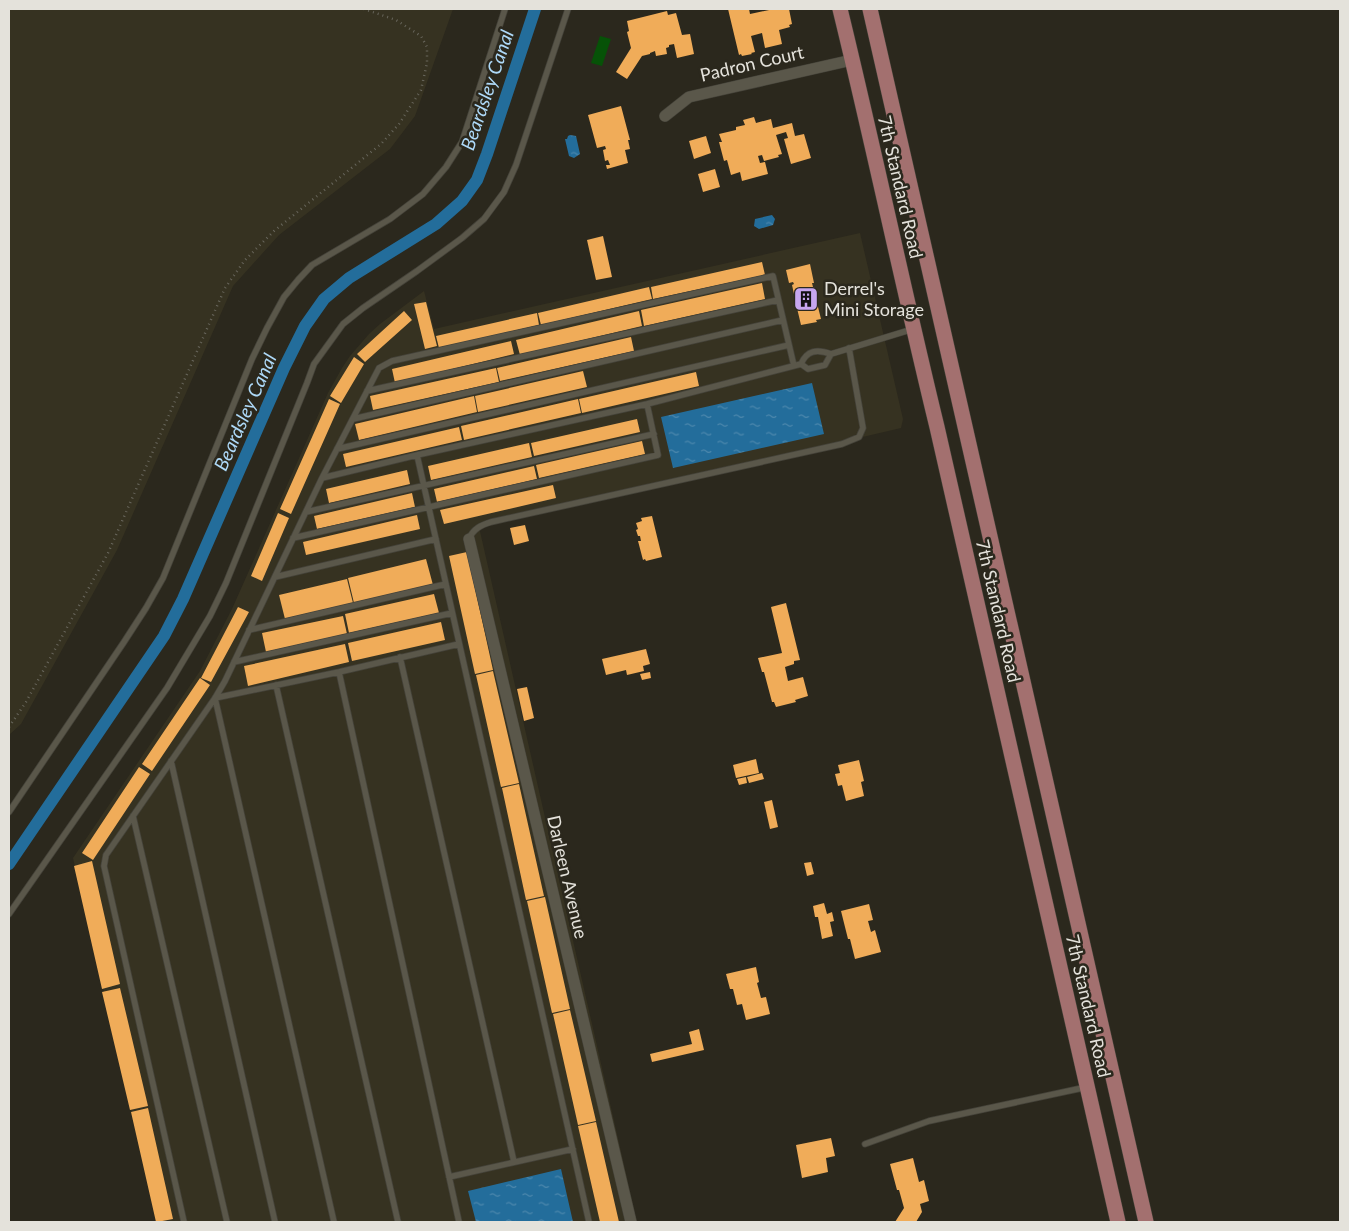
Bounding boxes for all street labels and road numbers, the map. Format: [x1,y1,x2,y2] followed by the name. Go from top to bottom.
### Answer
[698,40,806,86] street label: Padron Court
[874,113,928,260] street label: 7th Standard Road
[972,537,1026,684] street label: 7th Standard Road
[543,813,593,941] street label: Darleen Avenue
[1062,932,1116,1079] street label: 7th Standard Road

